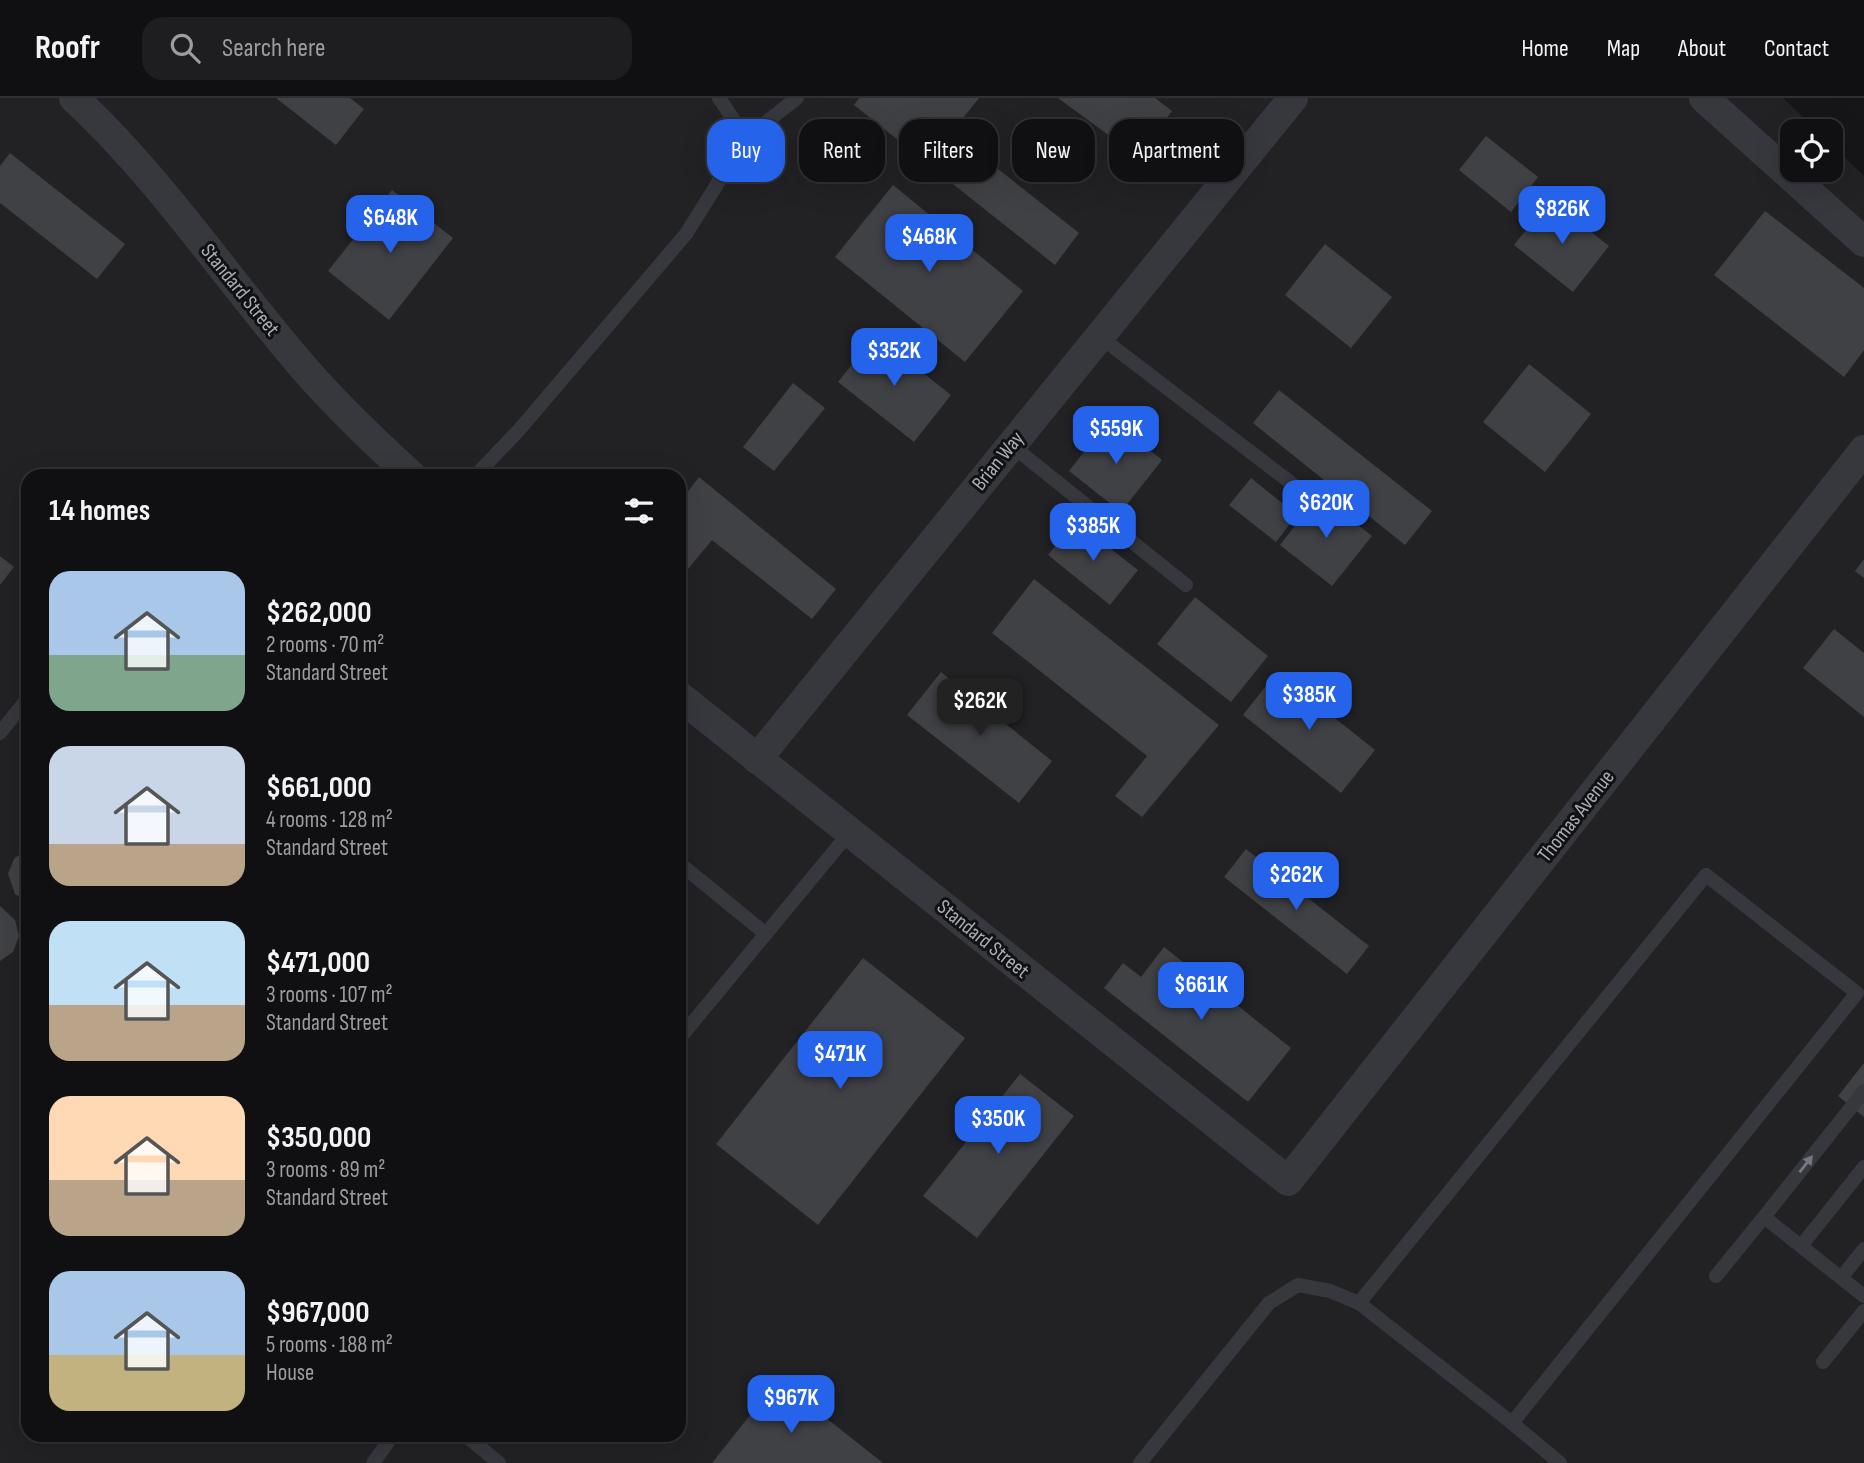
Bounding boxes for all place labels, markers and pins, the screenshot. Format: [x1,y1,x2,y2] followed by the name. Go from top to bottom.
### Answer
[1513,186,1611,246] pin: $826K
[341,195,439,255] pin: $648K
[880,214,978,274] pin: $468K
[845,328,943,388] pin: $352K
[1067,406,1165,466] pin: $559K
[1277,480,1375,540] pin: $620K
[1044,504,1142,563] pin: $385K
[1260,672,1358,732] pin: $385K
[931,678,1029,738] pin: $262K
[1247,852,1345,912] pin: $262K
[1152,962,1250,1022] pin: $661K
[791,1032,889,1091] pin: $471K
[949,1096,1047,1156] pin: $350K
[742,1376,840,1435] pin: $967K

